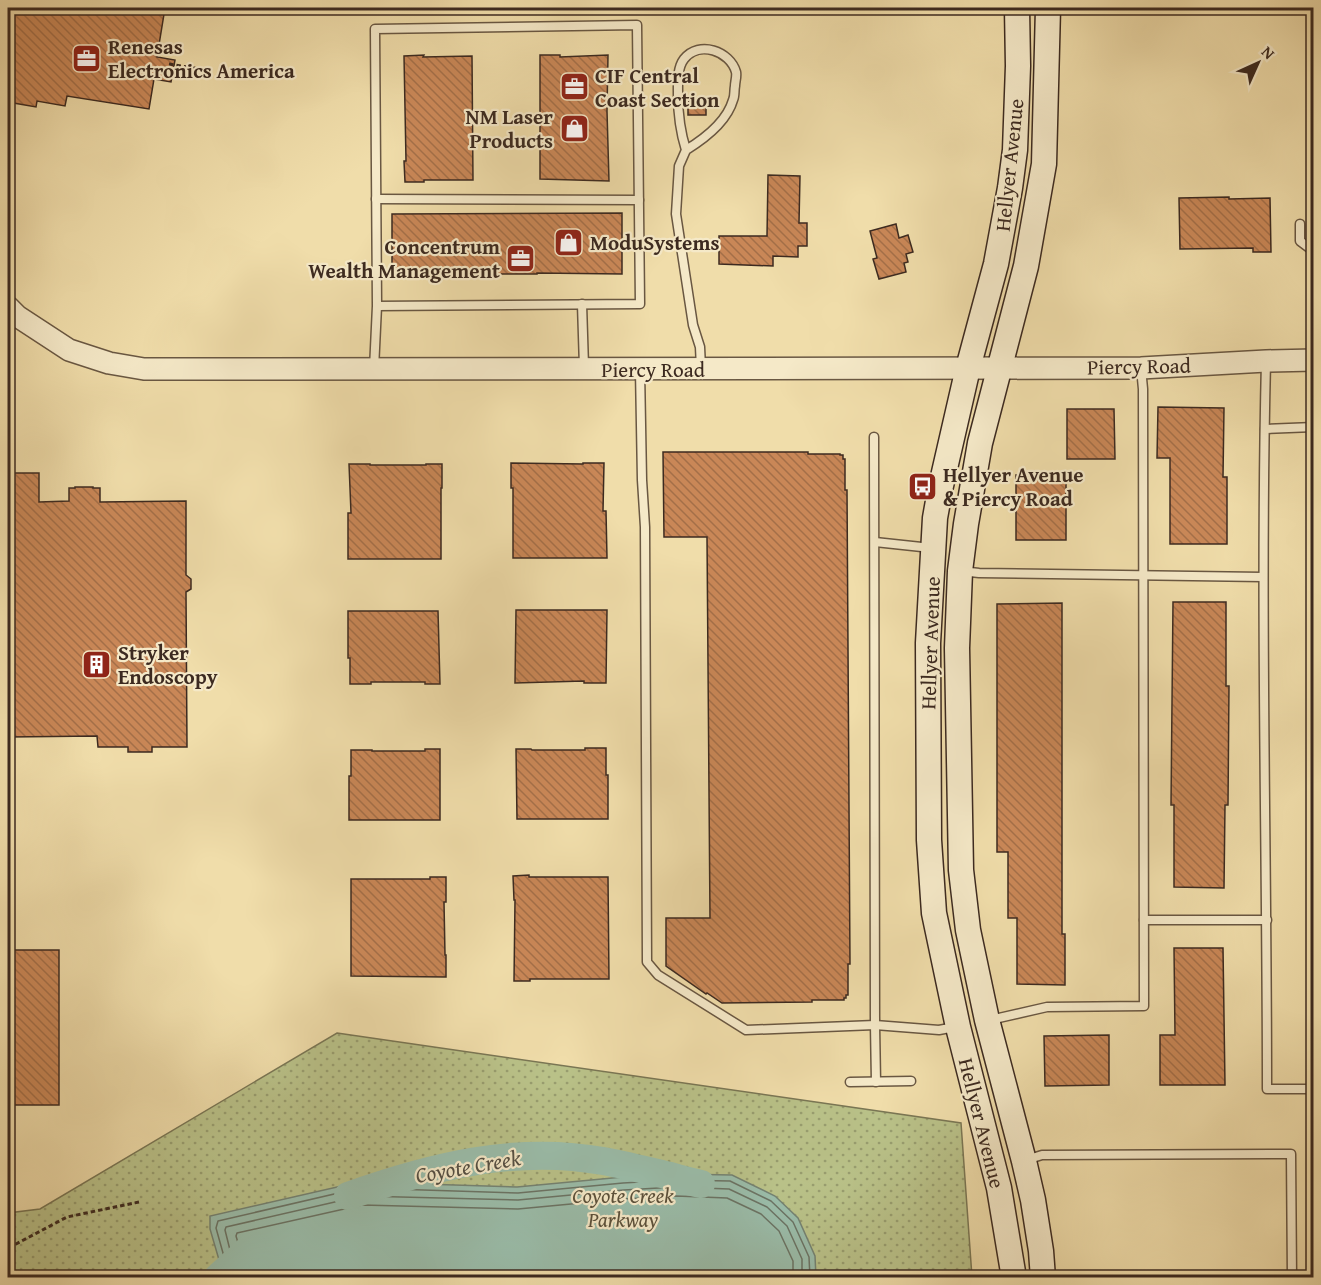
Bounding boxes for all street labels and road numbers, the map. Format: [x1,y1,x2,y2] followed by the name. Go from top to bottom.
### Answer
[987,97,1031,233] street label: Hellyer Avenue
[1087,350,1192,382] street label: Piercy Road
[601,354,706,385] street label: Piercy Road
[912,576,948,710] street label: Hellyer Avenue
[951,1055,1013,1192] street label: Hellyer Avenue

